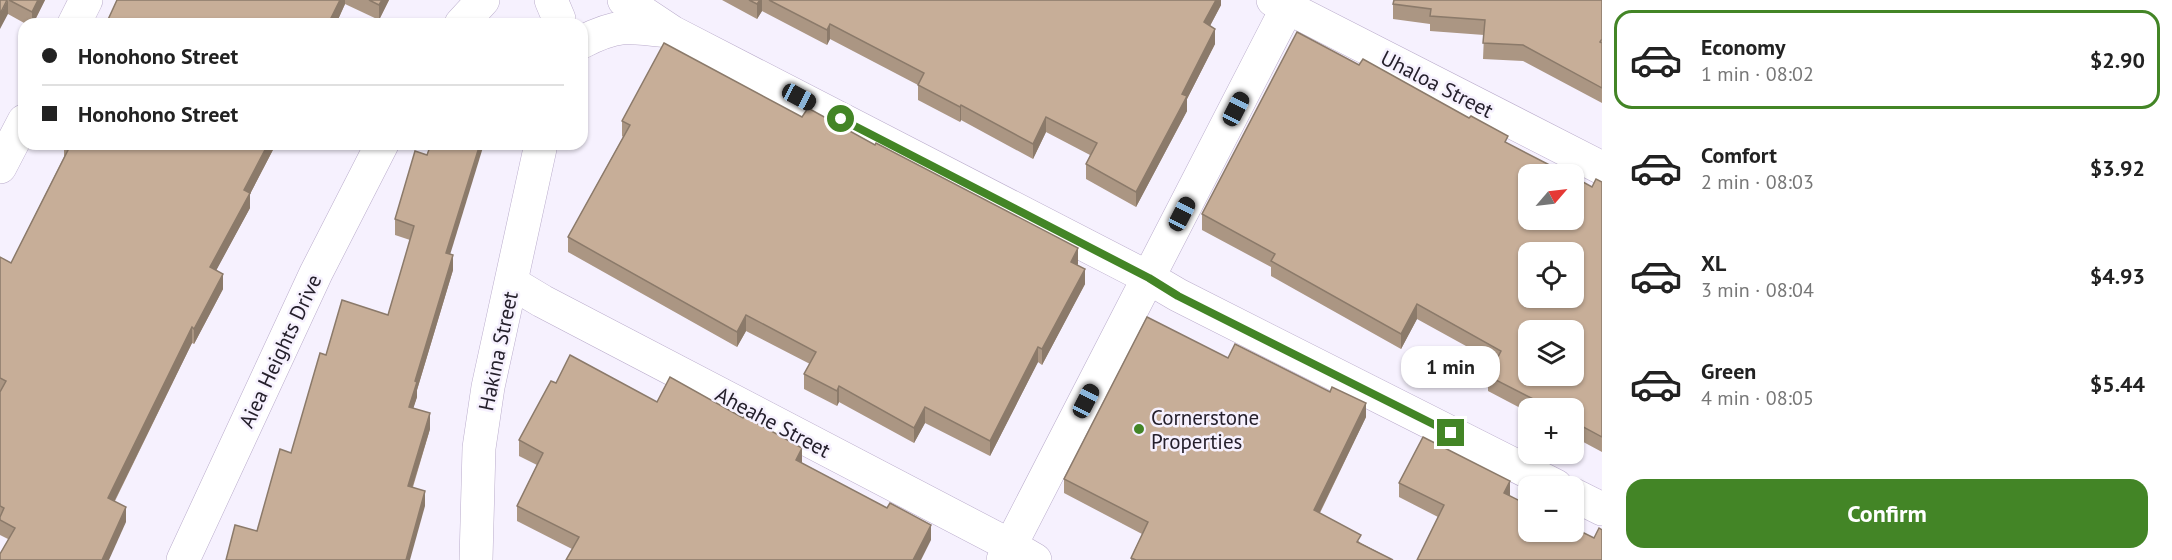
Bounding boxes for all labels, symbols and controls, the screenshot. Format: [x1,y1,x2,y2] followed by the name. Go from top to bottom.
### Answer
[1629,33,1683,87] icon: car
[1701,33,1785,61] text: Economy
[78,42,238,70] text: Honohono Street
[1376,44,1498,124] street label: Uhaloa Street
[2090,46,2145,74] text: $2.90
[1701,61,1814,87] text: 1 min · 08:02
[779,81,819,113] car
[1220,89,1252,129] car
[78,100,238,128] text: Honohono Street
[827,105,854,132] route start
[1629,141,1683,195] icon: car
[1701,141,1777,169] text: Comfort
[2090,154,2145,182] text: $3.92
[1518,164,1584,230] north arrow
[1518,164,1584,542] map controls
[1701,169,1814,195] text: 2 min · 08:03
[1166,194,1198,234] car
[1518,242,1584,308] button: locate
[1629,249,1683,303] icon: car
[1701,249,1726,277] text: XL
[2090,262,2145,290] text: $4.93
[233,270,327,432] street label: Aiea Heights Drive
[1701,277,1814,303] text: 3 min · 08:04
[472,289,524,413] street label: Hakina Street
[1518,320,1584,386] button: layers
[1402,346,1500,388] callout: 1 min
[1426,354,1475,380] text: 1 min
[1629,357,1683,411] icon: car
[1701,357,1756,385] text: Green
[2090,370,2145,398] text: $5.44
[711,380,835,464] street label: Aheahe Street
[1070,381,1102,421] car
[1701,385,1814,411] text: 4 min · 08:05
[1518,398,1584,464] button: +
[1151,404,1259,455] place label: Cornerstone Properties
[1437,419,1464,446] route end
[1132,422,1146,436] marker: Cornerstone Properties
[1518,476,1584,542] button: −
[1626,479,2148,548] button: Confirm

